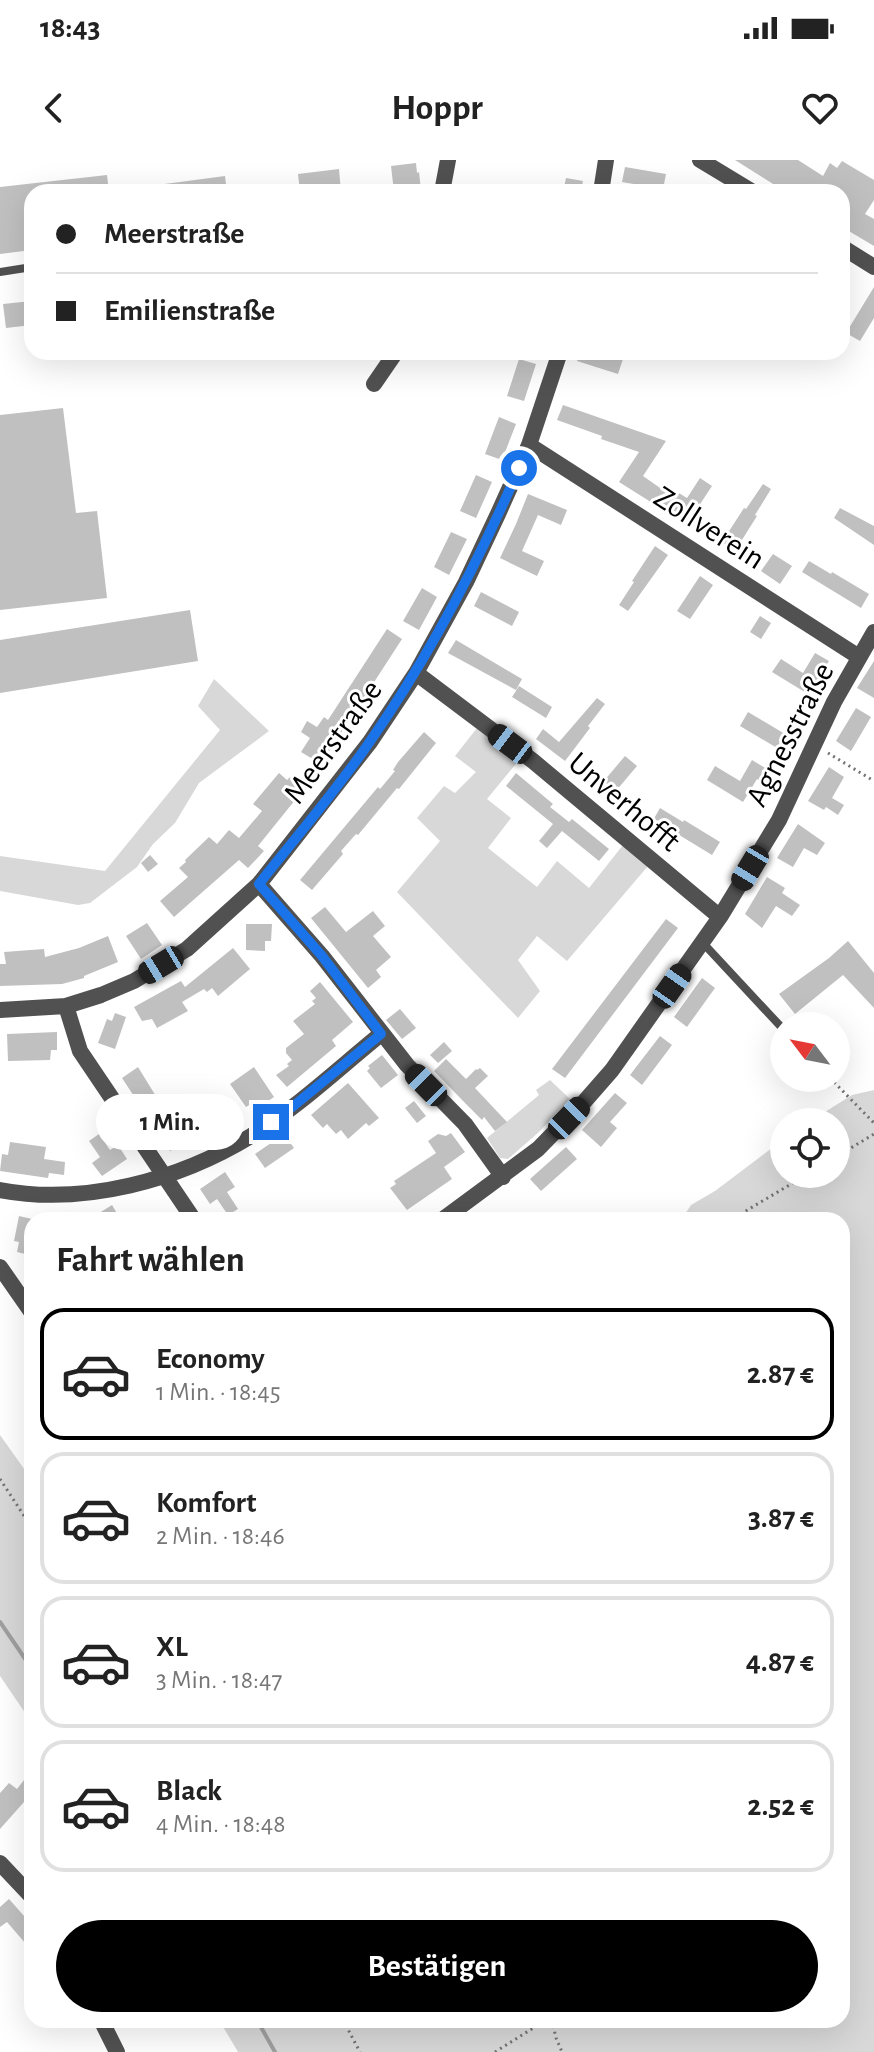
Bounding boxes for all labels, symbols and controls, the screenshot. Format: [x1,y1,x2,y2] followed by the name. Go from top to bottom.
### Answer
[40,13,100,43] text: 18:43
[32,86,76,130] icon: back
[798,86,842,130] icon: heart
[391,90,483,126] text: Hoppr
[104,219,245,249] text: Meerstraße
[104,296,275,326] text: Emilienstraße
[501,450,537,486] route start
[648,480,770,575] street label: Zollverein
[740,657,840,811] street label: Agnesstraße
[278,674,388,809] street label: Meerstraße
[484,720,536,768] car
[562,746,686,857] street label: Unverhofft
[727,841,773,895] car
[134,942,188,988] car
[648,959,696,1013] car
[770,1012,850,1092] north arrow
[770,1012,850,1188] map controls
[401,1060,451,1110] car
[544,1092,594,1144] car
[95,1094,243,1150] callout: 1 Min.
[253,1104,289,1140] route end
[770,1108,850,1188] button: locate
[140,1109,200,1135] text: 1 Min.
[56,1242,245,1278] text: Fahrt wählen
[60,1338,132,1410] icon: car
[156,1344,265,1374] text: Economy
[747,1359,814,1389] text: 2.87 €
[156,1379,281,1405] text: 1 Min. · 18:45
[60,1482,132,1554] icon: car
[156,1488,256,1518] text: Komfort
[748,1503,814,1533] text: 3.87 €
[156,1523,285,1549] text: 2 Min. · 18:46
[60,1626,132,1698] icon: car
[156,1632,188,1662] text: XL
[746,1647,814,1677] text: 4.87 €
[156,1667,282,1693] text: 3 Min. · 18:47
[60,1770,132,1842] icon: car
[156,1776,222,1806] text: Black
[747,1791,814,1821] text: 2.52 €
[156,1811,286,1837] text: 4 Min. · 18:48
[56,1920,818,2012] button: Bestätigen

